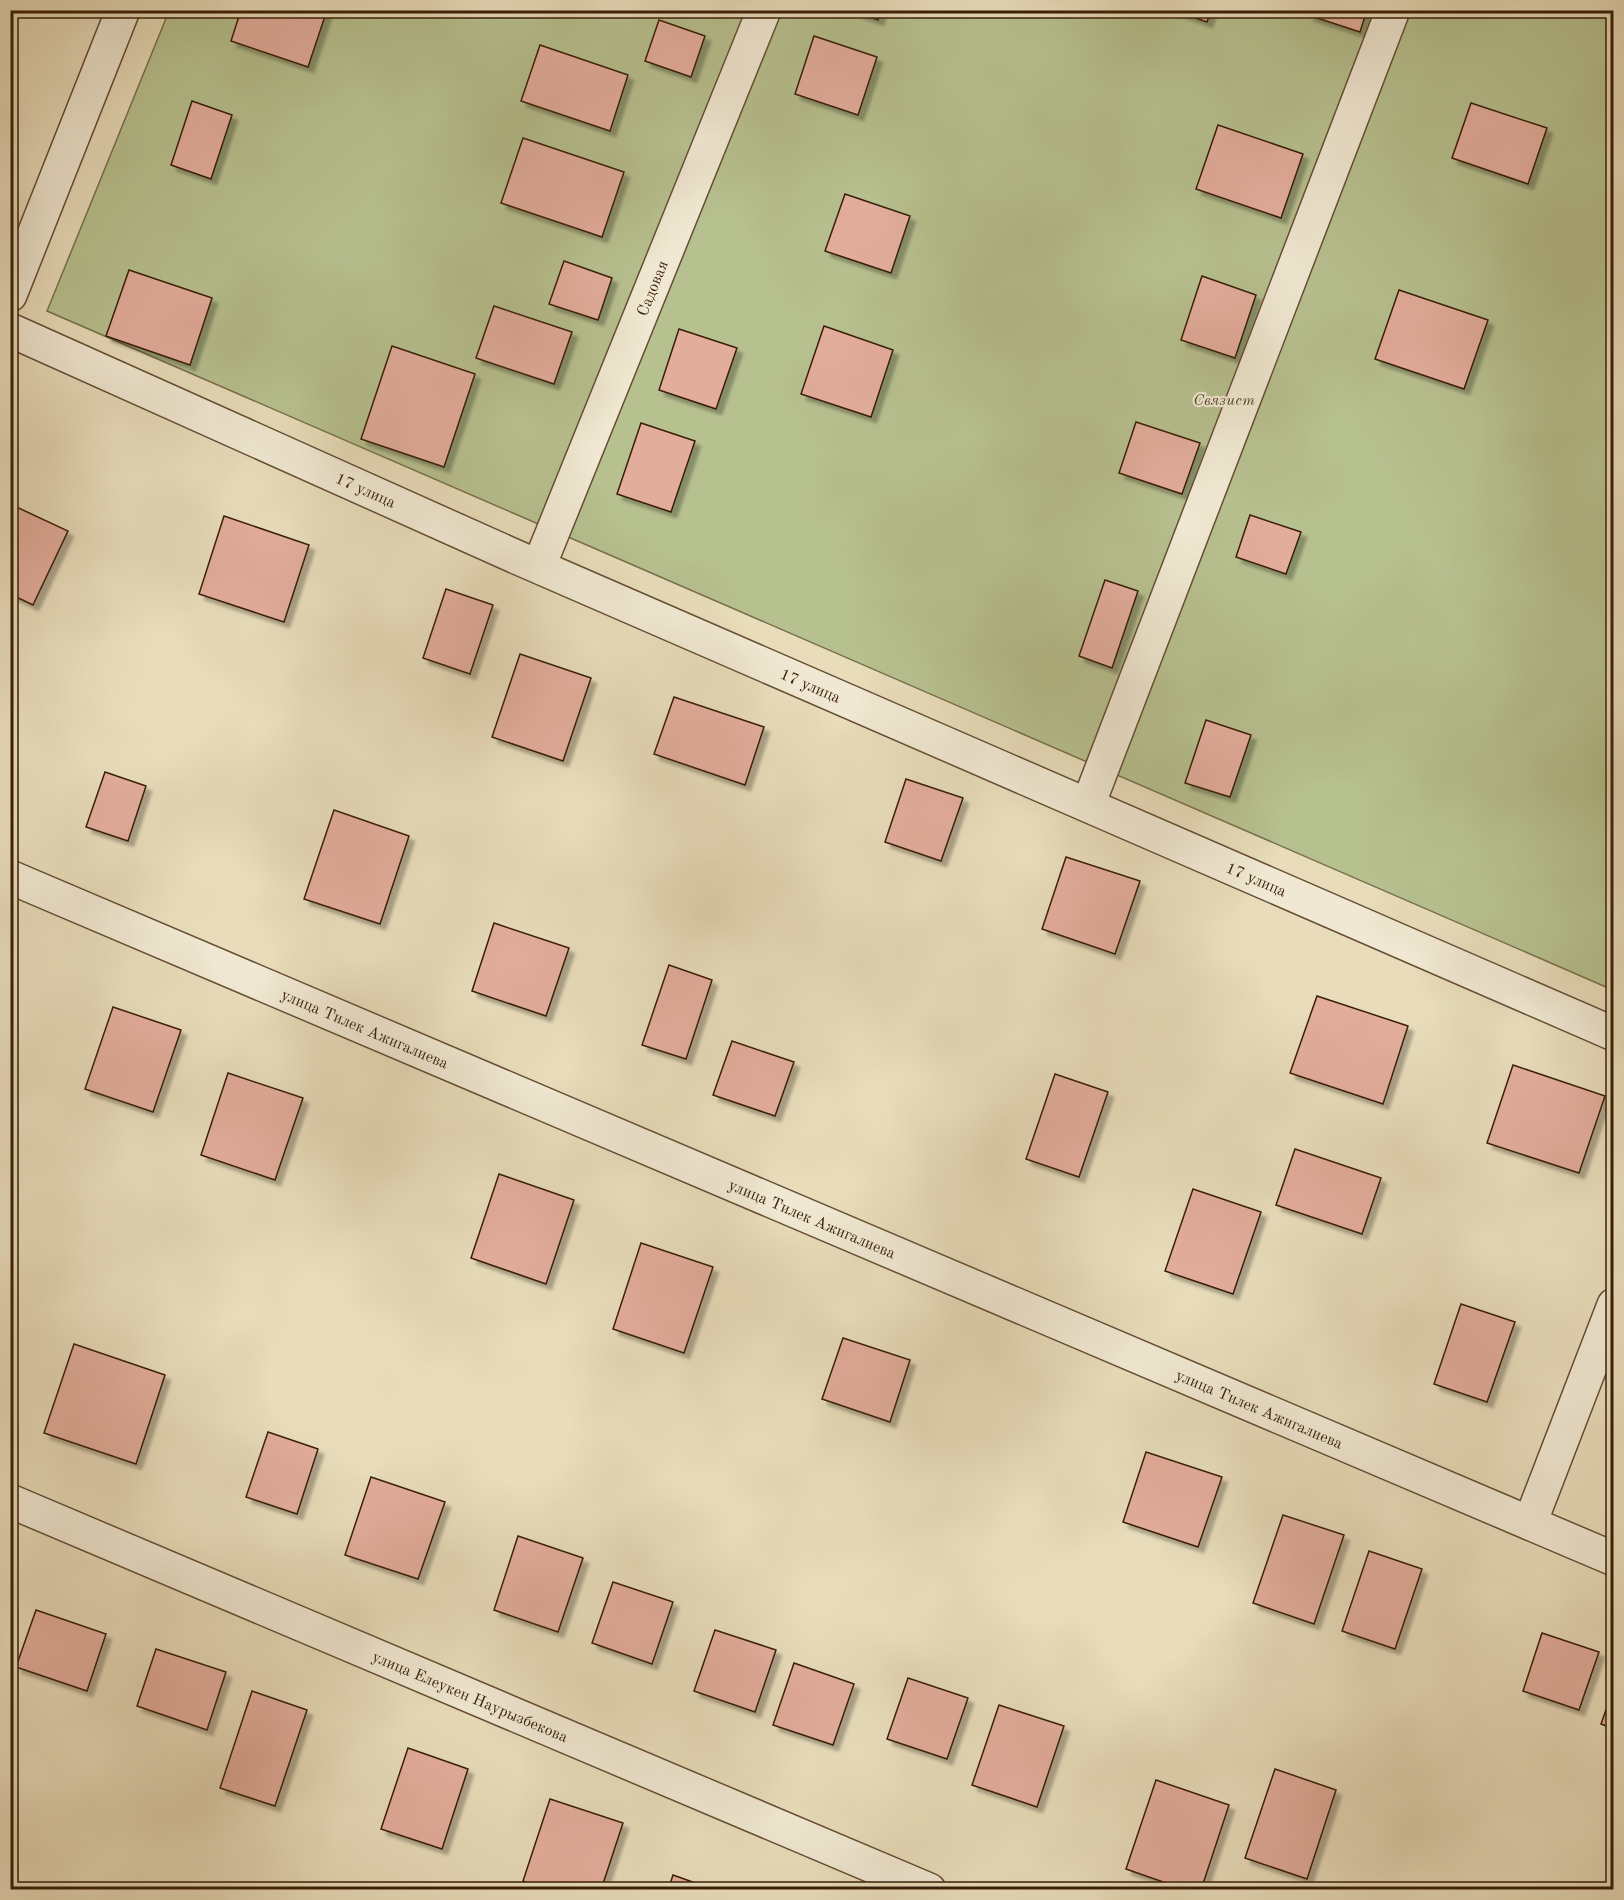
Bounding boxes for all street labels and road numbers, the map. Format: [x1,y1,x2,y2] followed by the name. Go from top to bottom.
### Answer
[635,259,672,319] street label: Садовая
[333,471,398,512] street label: 17 улица
[777,667,843,707] street label: 17 улица
[1223,860,1288,901] street label: 17 улица
[279,987,450,1072] street label: улица Тилек Ажигалиева
[726,1177,898,1263] street label: улица Тилек Ажигалиева
[1173,1368,1345,1453] street label: улица Тилек Ажигалиева
[369,1649,570,1746] street label: улица Елеукен Наурызбекова

